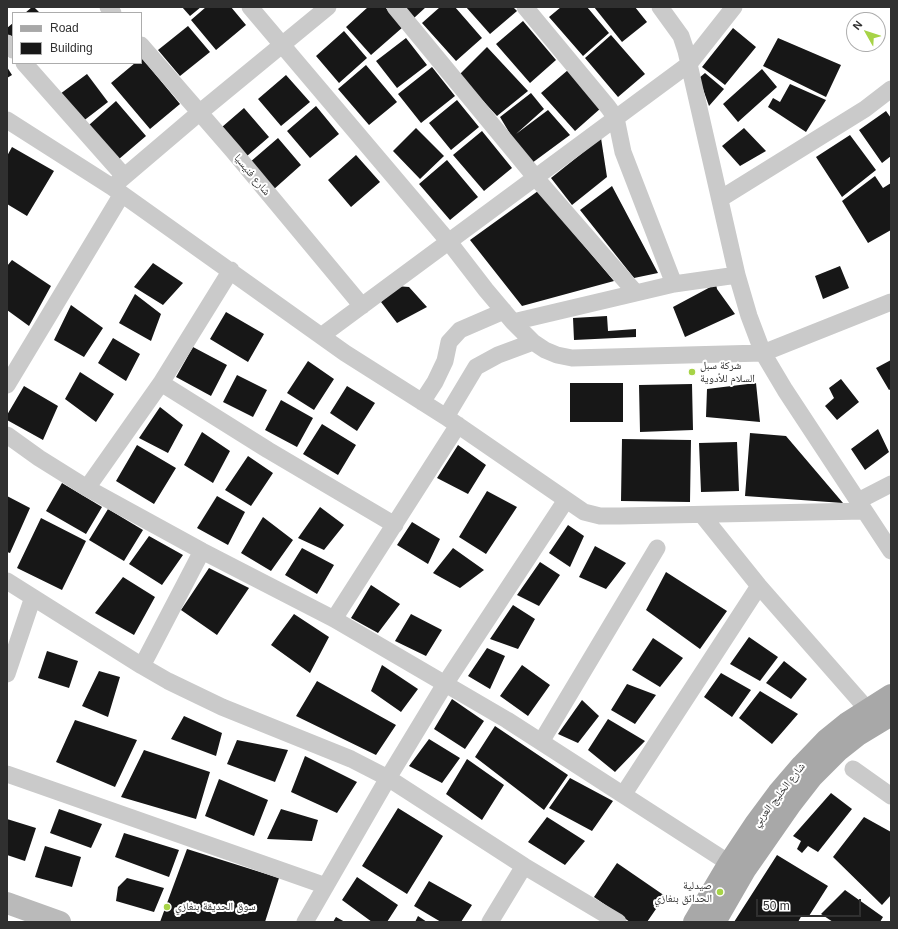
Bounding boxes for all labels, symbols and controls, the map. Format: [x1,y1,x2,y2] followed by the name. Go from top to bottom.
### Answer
[12,12,142,64] legend
[846,12,886,52] north arrow
[850,18,865,32] text: N
[50,21,79,35] text: Road
[50,41,93,55] text: Building
[231,152,273,198] street label: شارع فنيسيا
[700,359,755,385] place label: شركة سبل السلام للأدوية
[687,367,697,377] marker: شركة سبل السلام للأدوية
[750,760,808,830] street label: شارع الخليج العربي
[654,879,712,905] place label: صيدلية الحدائق بنغازي
[715,887,725,897] marker: صيدلية الحدائق بنغازي
[758,891,863,917] scale bar
[763,899,790,913] text: 50 m
[175,900,256,914] place label: سوق الحديقة بنغازي
[162,902,172,912] marker: سوق الحديقة بنغازي

